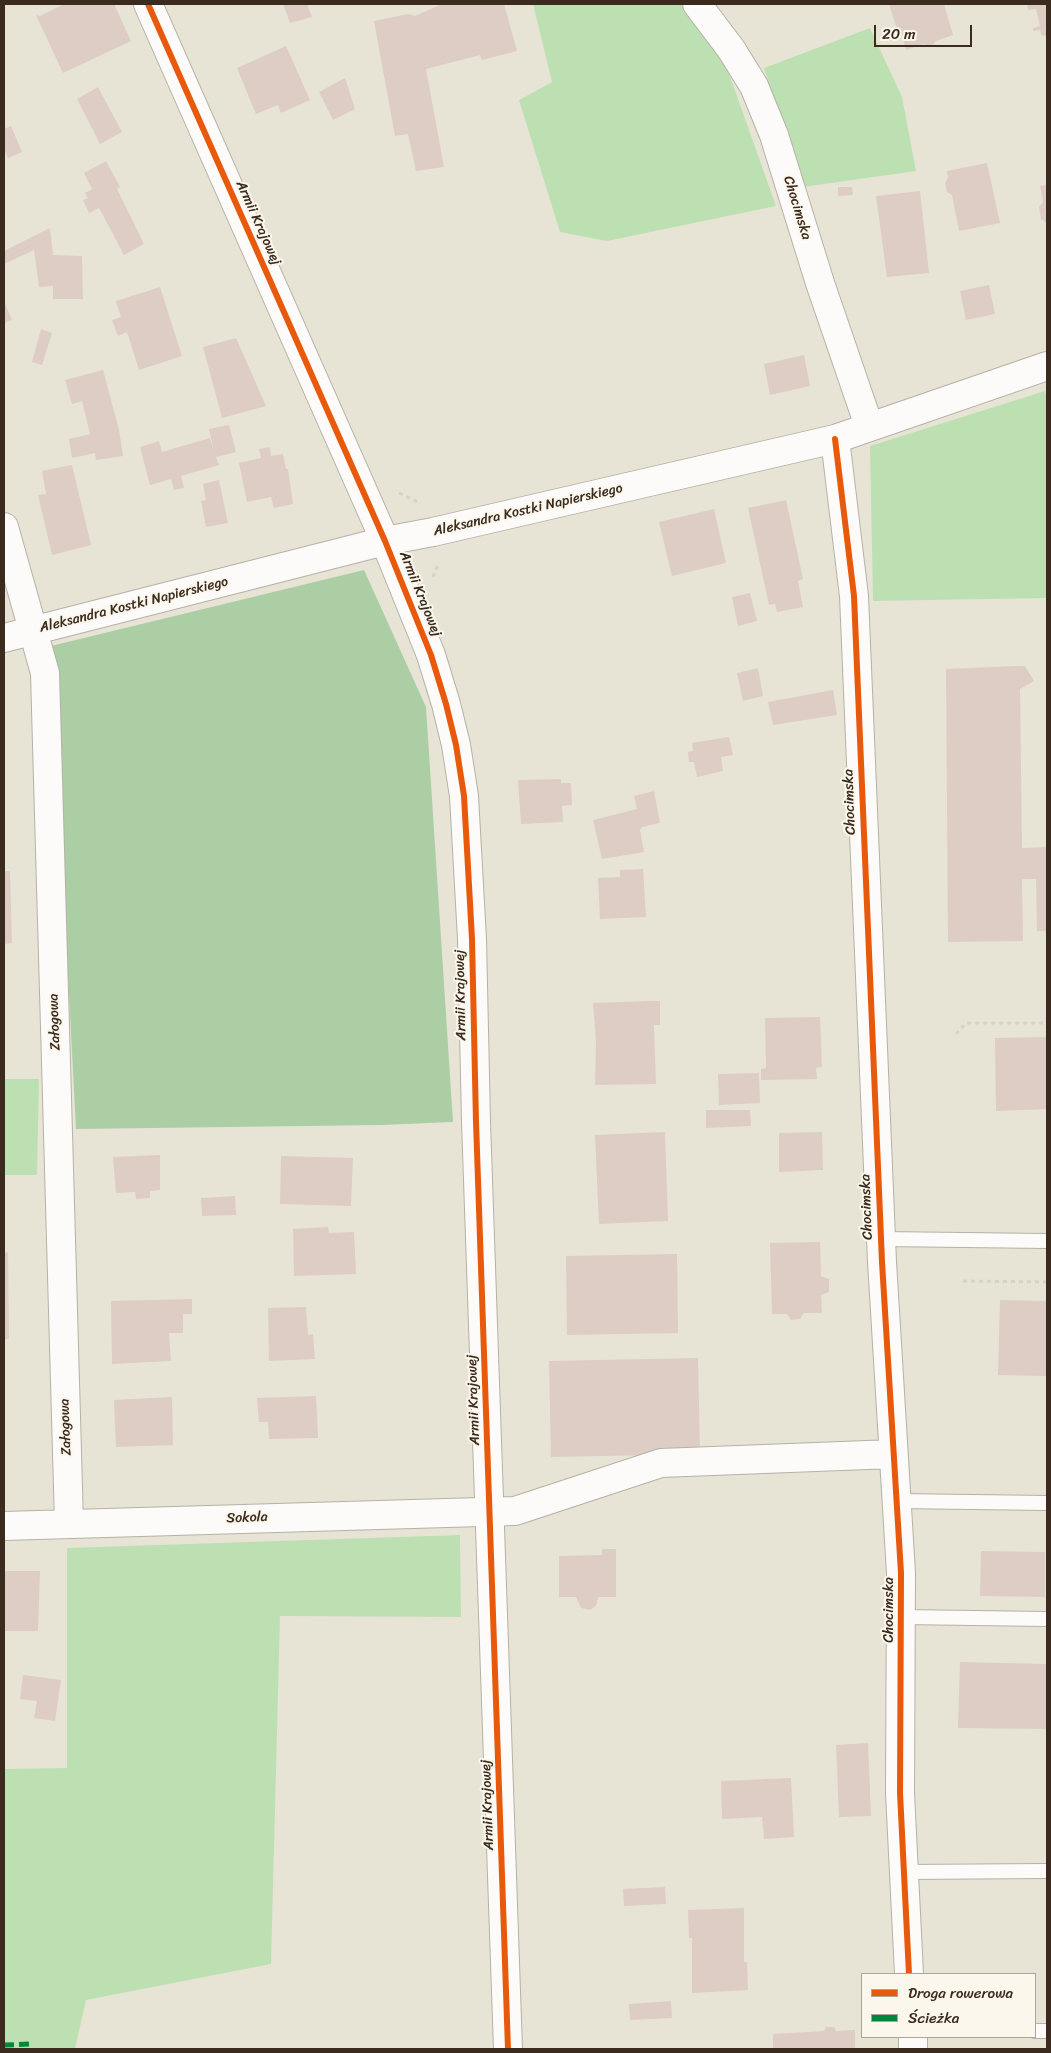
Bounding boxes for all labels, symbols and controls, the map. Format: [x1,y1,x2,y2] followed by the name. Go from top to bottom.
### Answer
[876,15,974,47] scale bar
[882,21,916,47] text: 20 m
[779,174,815,242] street label: Chocimska
[232,178,284,268] street label: Armii Krajowej
[432,480,624,540] street label: Aleksandra Kostki Napierskiego
[395,549,445,639] street label: Armii Krajowej
[38,573,230,637] street label: Aleksandra Kostki Napierskiego
[840,769,860,835] street label: Chocimska
[452,949,470,1041] street label: Armii Krajowej
[46,993,64,1051] street label: Załogowa
[857,1174,877,1240] street label: Chocimska
[464,1354,484,1446] street label: Armii Krajowej
[57,1398,75,1456] street label: Załogowa
[226,1509,268,1527] street label: Sokola
[881,1577,897,1643] street label: Chocimska
[478,1759,498,1851] street label: Armii Krajowej
[861,1973,1036,2038] legend
[908,1980,1013,2006] text: Droga rowerowa
[908,2005,959,2031] text: Ścieżka

